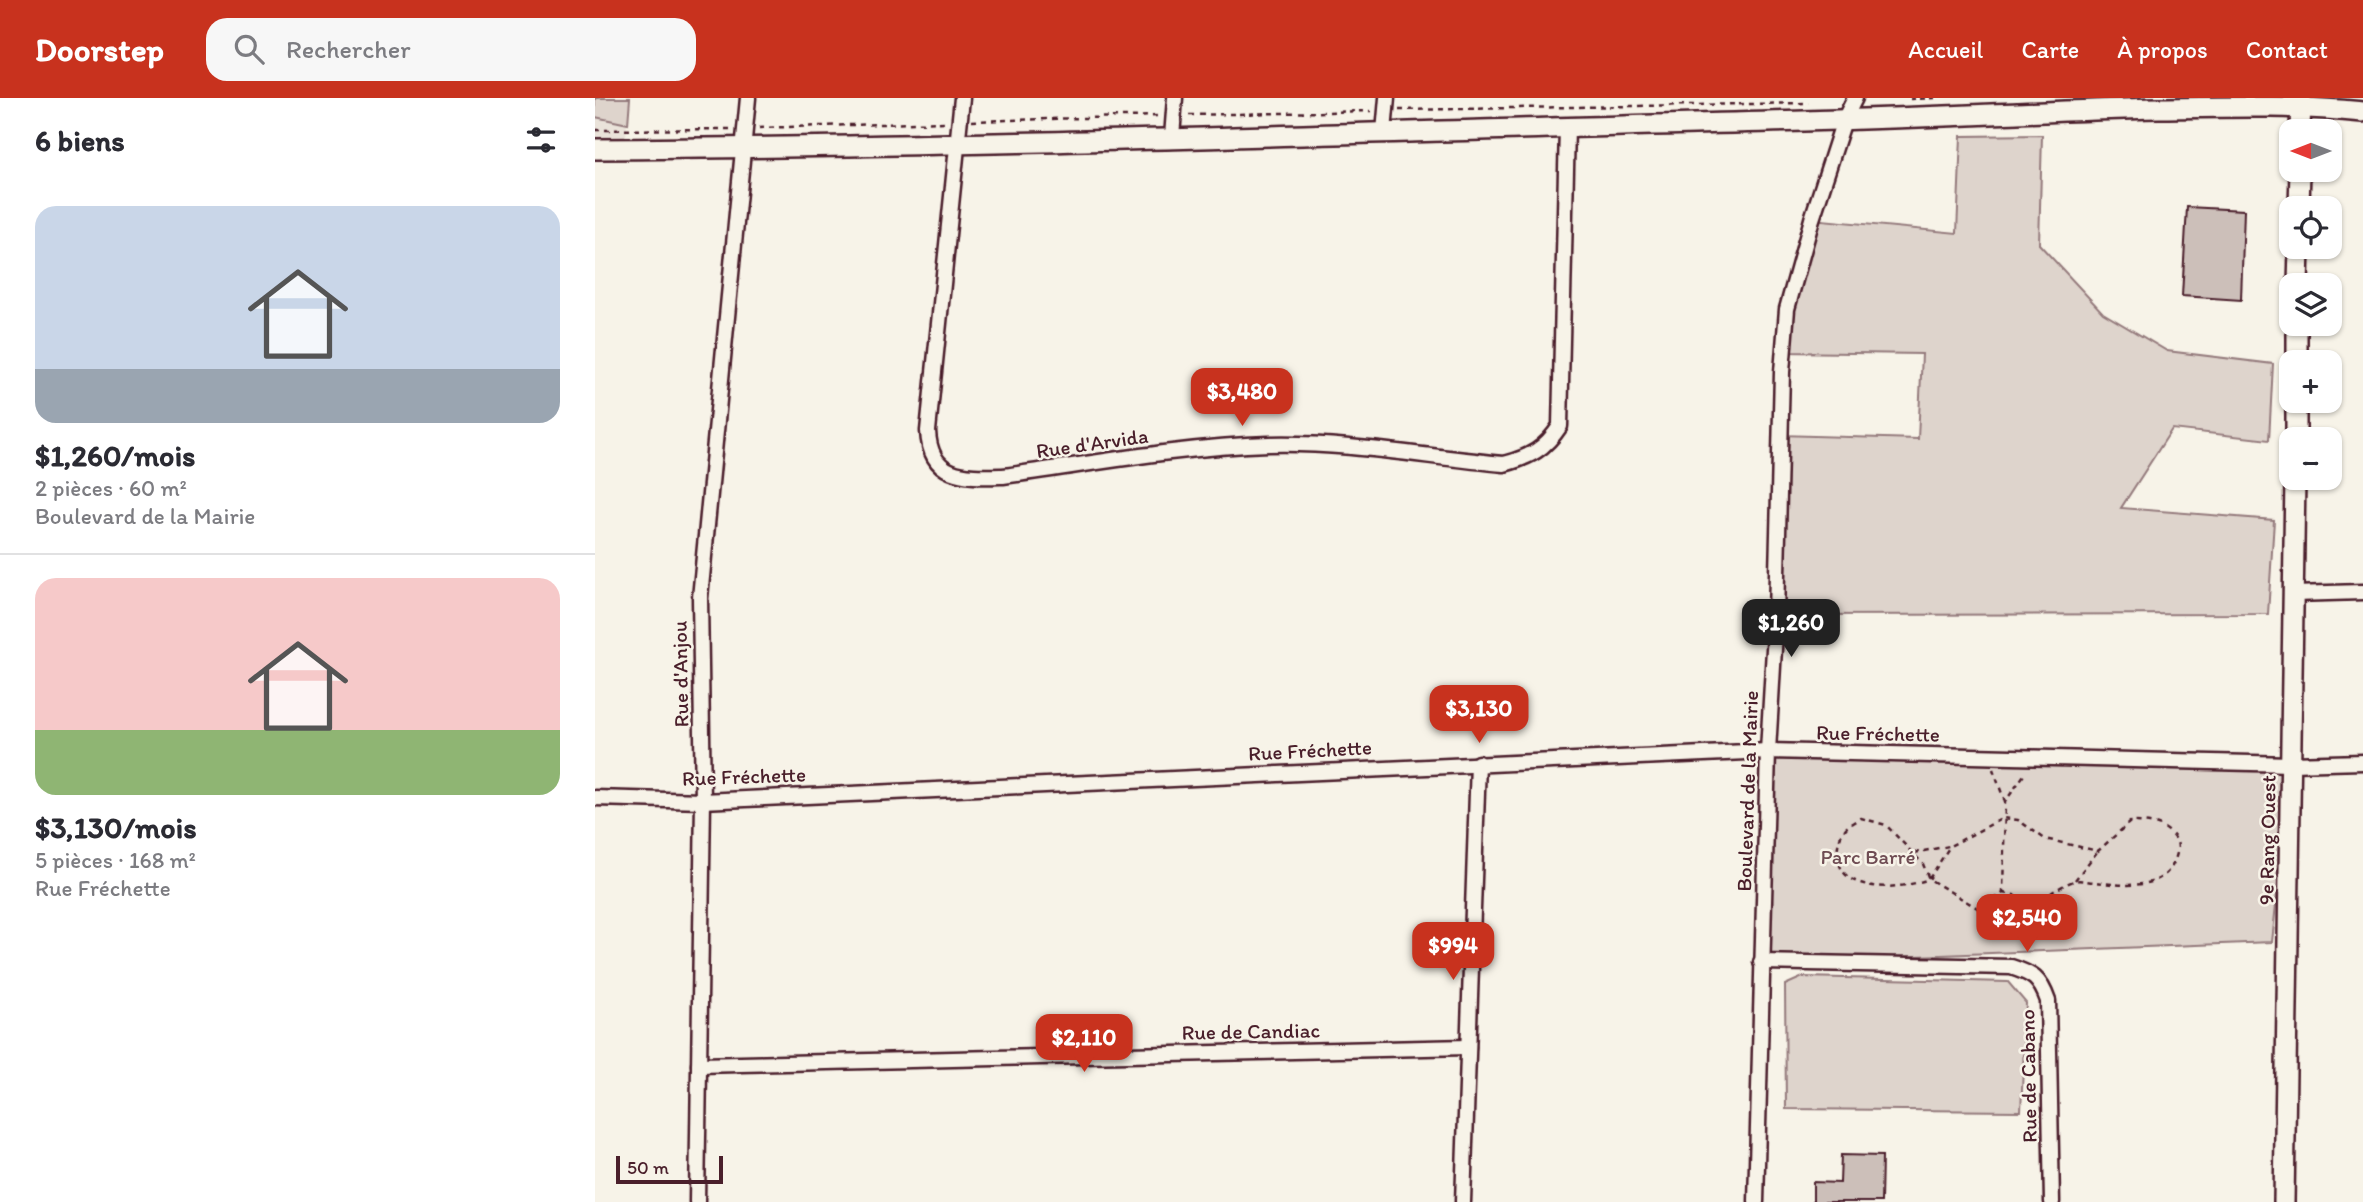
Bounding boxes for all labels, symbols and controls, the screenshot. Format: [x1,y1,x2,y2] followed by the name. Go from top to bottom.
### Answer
[206,18,696,81] search box
[35,30,164,69] text: Doorstep
[230,30,268,68] icon: search
[286,33,411,65] text: Rechercher
[1908,35,1983,64] text: Accueil
[2021,35,2079,64] text: Carte
[2117,35,2208,64] text: À propos
[2246,35,2328,64] text: Contact
[2279,119,2341,182] north arrow
[2279,119,2342,490] map controls
[522,121,560,159] icon: filters
[35,122,125,159] text: 6 biens
[2279,196,2342,259] button: locate
[235,251,361,377] icon: home
[2279,273,2342,336] button: layers
[2279,350,2342,413] button: +
[1185,368,1299,428] pin: $3,480
[1207,377,1277,405] text: $3,480
[1034,423,1150,463] street label: Rue d'Arvida
[2279,427,2342,490] button: −
[35,437,195,474] text: $1,260/mois
[35,474,187,502] text: 2 pièces · 60 m²
[35,502,255,530] text: Boulevard de la Mairie
[1734,600,1848,659] pin: $1,260
[1758,608,1824,636] text: $1,260
[667,621,693,727] street label: Rue d'Anjou
[235,623,361,749] icon: home
[1422,686,1536,745] pin: $3,130
[1731,690,1763,892] street label: Boulevard de la Mairie
[1445,694,1513,722] text: $3,130
[1816,719,1940,747] street label: Rue Fréchette
[1247,734,1373,766] street label: Rue Fréchette
[682,761,806,791] street label: Rue Fréchette
[2253,775,2281,905] street label: 9e Rang Ouest
[35,809,197,846] text: $3,130/mois
[1820,844,1916,869] park label: Parc Barré
[35,846,196,874] text: 5 pièces · 168 m²
[35,874,171,902] text: Rue Fréchette
[1970,894,2084,954] pin: $2,540
[1992,903,2062,931] text: $2,540
[1412,922,1494,982] pin: $994
[1428,931,1478,959] text: $994
[2014,1009,2042,1143] street label: Rue de Cabano
[1027,1014,1141,1074] pin: $2,110
[1181,1017,1321,1045] street label: Rue de Candiac
[1052,1023,1116,1051] text: $2,110
[616,1153,723,1185] scale bar
[627,1156,669,1179] text: 50 m

